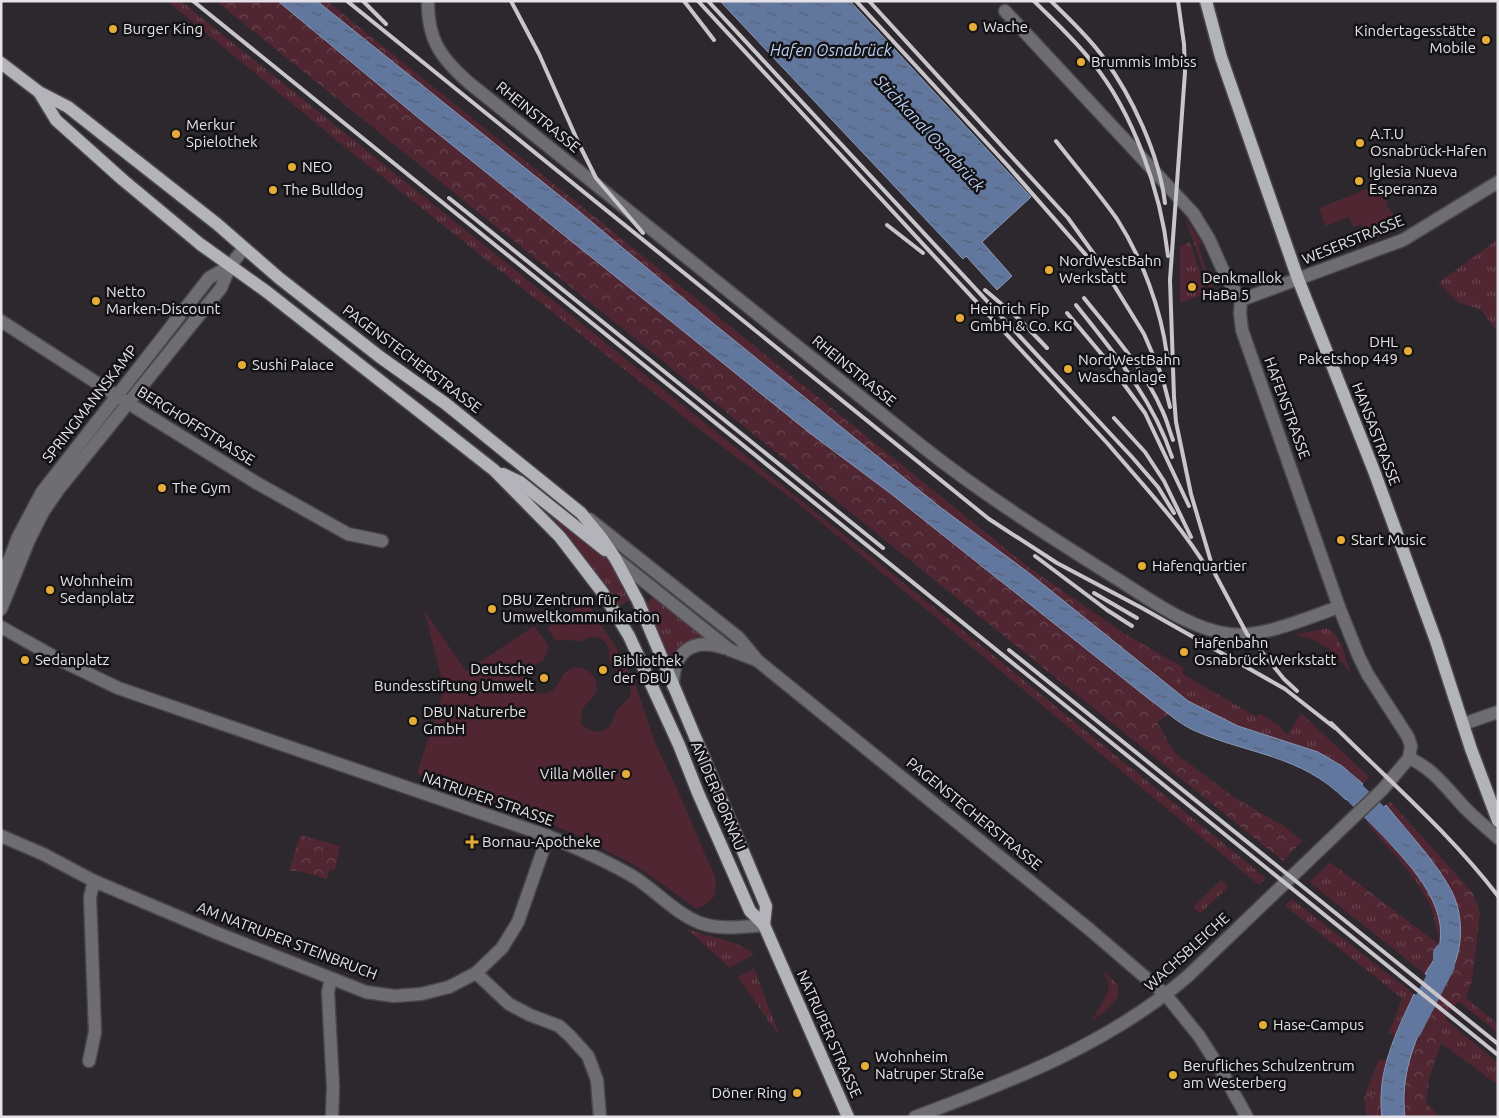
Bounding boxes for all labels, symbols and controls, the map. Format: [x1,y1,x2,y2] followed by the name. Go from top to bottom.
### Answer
[983,18,1028,35] place label: Wache
[123,20,203,37] place label: Burger King
[967,21,979,33] marker: Wache
[1354,22,1476,56] place label: Kindertagesstätte Mobile
[107,23,119,35] marker: Burger King
[1480,34,1492,46] marker: Kindertagesstätte Mobile
[770,41,893,59] water label: Hafen Osnabrück
[1091,53,1196,70] place label: Brummis Imbiss
[1075,56,1087,68] marker: Brummis Imbiss
[871,70,989,196] water label: Stichkanal Osnabrück
[493,78,584,156] street label: RHEINSTRASSE
[186,116,258,150] place label: Merkur Spielothek
[1370,125,1487,159] place label: A.T.U Osnabrück-Hafen
[170,128,182,140] marker: Merkur Spielothek
[1354,137,1366,149] marker: A.T.U Osnabrück-Hafen
[302,158,333,175] place label: NEO
[286,161,298,173] marker: NEO
[1369,163,1458,197] place label: Iglesia Nueva Esperanza
[1353,175,1365,187] marker: Iglesia Nueva Esperanza
[283,181,364,198] place label: The Bulldog
[267,184,279,196] marker: The Bulldog
[1300,211,1406,268] street label: WESERSTRASSE
[1059,252,1162,286] place label: NordWestBahn Werkstatt
[1043,264,1055,276] marker: NordWestBahn Werkstatt
[1202,269,1282,303] place label: Denkmallok HaBa 5
[1186,281,1198,293] marker: Denkmallok HaBa 5
[106,283,221,317] place label: Netto Marken-Discount
[90,295,102,307] marker: Netto Marken-Discount
[970,300,1073,334] place label: Heinrich Fip GmbH & Co. KG
[340,301,485,416] street label: PAGENSTECHERSTRASSE
[954,312,966,324] marker: Heinrich Fip GmbH & Co. KG
[809,332,900,410] street label: RHEINSTRASSE
[1299,333,1398,367] place label: DHL Paketshop 449
[39,342,141,466] street label: SPRINGMANNSKAMP
[1402,345,1414,357] marker: DHL Paketshop 449
[1078,351,1181,385] place label: NordWestBahn Waschanlage
[1261,355,1314,461] street label: HAFENSTRASSE
[252,356,334,373] place label: Sushi Palace
[236,359,248,371] marker: Sushi Palace
[1062,363,1074,375] marker: NordWestBahn Waschanlage
[1349,380,1404,488] street label: HANSASTRASSE
[134,383,258,469] street label: BERGHOFFSTRASSE
[172,479,231,496] place label: The Gym
[156,482,168,494] marker: The Gym
[1351,531,1426,548] place label: Start Music
[1335,534,1347,546] marker: Start Music
[1152,557,1247,574] place label: Hafenquartier
[1136,560,1148,572] marker: Hafenquartier
[60,572,135,606] place label: Wohnheim Sedanplatz
[44,584,56,596] marker: Wohnheim Sedanplatz
[502,591,660,625] place label: DBU Zentrum für Umweltkommunikation
[486,603,498,615] marker: DBU Zentrum für Umweltkommunikation
[1194,634,1337,668] place label: Hafenbahn Osnabrück Werkstatt
[1178,646,1190,658] marker: Hafenbahn Osnabrück Werkstatt
[35,651,110,668] place label: Sedanplatz
[613,652,682,686] place label: Bibliothek der DBU
[19,654,31,666] marker: Sedanplatz
[374,660,534,694] place label: Deutsche Bundesstiftung Umwelt
[597,664,609,676] marker: Bibliothek der DBU
[538,672,550,684] marker: Deutsche Bundesstiftung Umwelt
[423,703,526,737] place label: DBU Naturerbe GmbH
[407,715,419,727] marker: DBU Naturerbe GmbH
[688,739,749,853] street label: AN DER BORNAU
[903,754,1045,873] street label: PAGENSTECHERSTRASSE
[540,765,616,782] place label: Villa Möller
[420,768,556,829] street label: NATRUPER STRASSE
[620,768,632,780] marker: Villa Möller
[482,833,601,850] place label: Bornau-Apotheke
[466,836,478,848] marker: Bornau-Apotheke
[195,898,380,983] street label: AM NATRUPER STEINBRUCH
[1141,909,1233,994] street label: WACHSBLEICHE
[794,967,865,1100] street label: NATRUPER STRASSE
[1273,1016,1364,1033] place label: Hase-Campus
[1257,1019,1269,1031] marker: Hase-Campus
[875,1048,984,1082] place label: Wohnheim Natruper Straße
[1183,1057,1355,1091] place label: Berufliches Schulzentrum am Westerberg
[859,1060,871,1072] marker: Wohnheim Natruper Straße
[1167,1069,1179,1081] marker: Berufliches Schulzentrum am Westerberg
[711,1084,787,1101] place label: Döner Ring
[791,1087,803,1099] marker: Döner Ring

